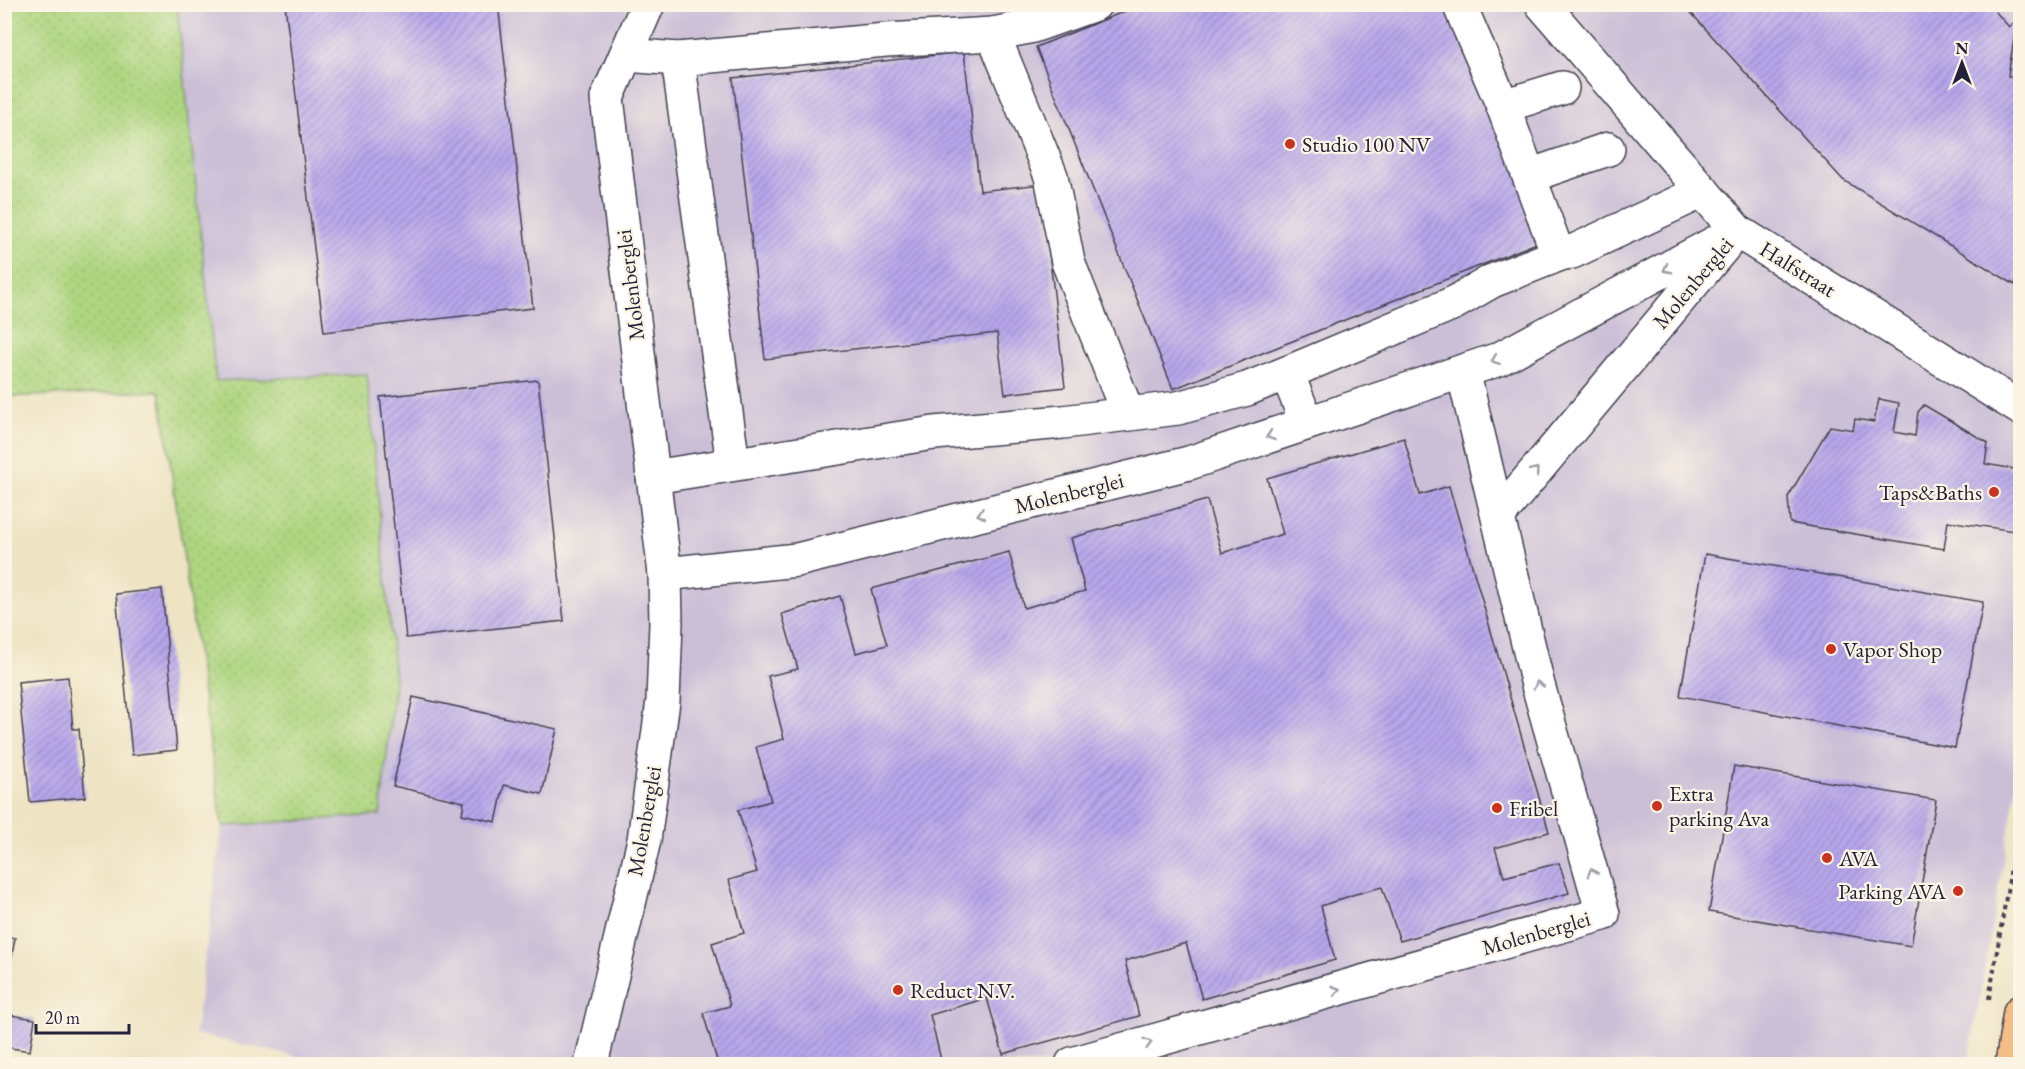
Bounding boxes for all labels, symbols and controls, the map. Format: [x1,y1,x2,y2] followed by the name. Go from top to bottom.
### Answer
[1932,33,1992,93] north arrow
[1956,38,1969,59] text: N
[1302,130,1431,159] place label: Studio 100 NV
[1283,137,1297,151] marker: Studio 100 NV
[609,228,651,342] street label: Molenberglei
[1646,231,1740,335] street label: Molenberglei
[1754,234,1842,304] street label: Halfstraat
[1663,262,1673,273] one-way arrow
[1490,353,1501,365] one-way arrow
[1265,428,1276,441] one-way arrow
[1011,465,1127,521] street label: Molenberglei
[1528,467,1539,478] one-way arrow
[1879,478,1982,507] place label: Taps&Baths
[1987,485,2001,499] marker: Taps&Baths
[976,507,986,520] one-way arrow
[1843,635,1942,664] place label: Vapor Shop
[1824,642,1838,656] marker: Vapor Shop
[1533,680,1546,690] one-way arrow
[620,764,668,878] street label: Molenberglei
[1669,779,1769,833] place label: Extra parking Ava
[1509,794,1558,823] place label: Fribel
[1650,799,1664,813] marker: Extra parking Ava
[1490,801,1504,815] marker: Fribel
[1838,844,1879,873] place label: AVA
[1820,851,1834,865] marker: AVA
[1586,867,1599,877] one-way arrow
[1838,877,1947,906] place label: Parking AVA
[1951,884,1965,898] marker: Parking AVA
[1478,904,1594,962] street label: Molenberglei
[910,976,1015,1005] place label: Reduct N.V.
[891,983,905,997] marker: Reduct N.V.
[1331,984,1341,997] one-way arrow
[36,997,129,1035] scale bar
[45,1006,80,1029] text: 20 m
[1142,1038,1153,1050] one-way arrow

